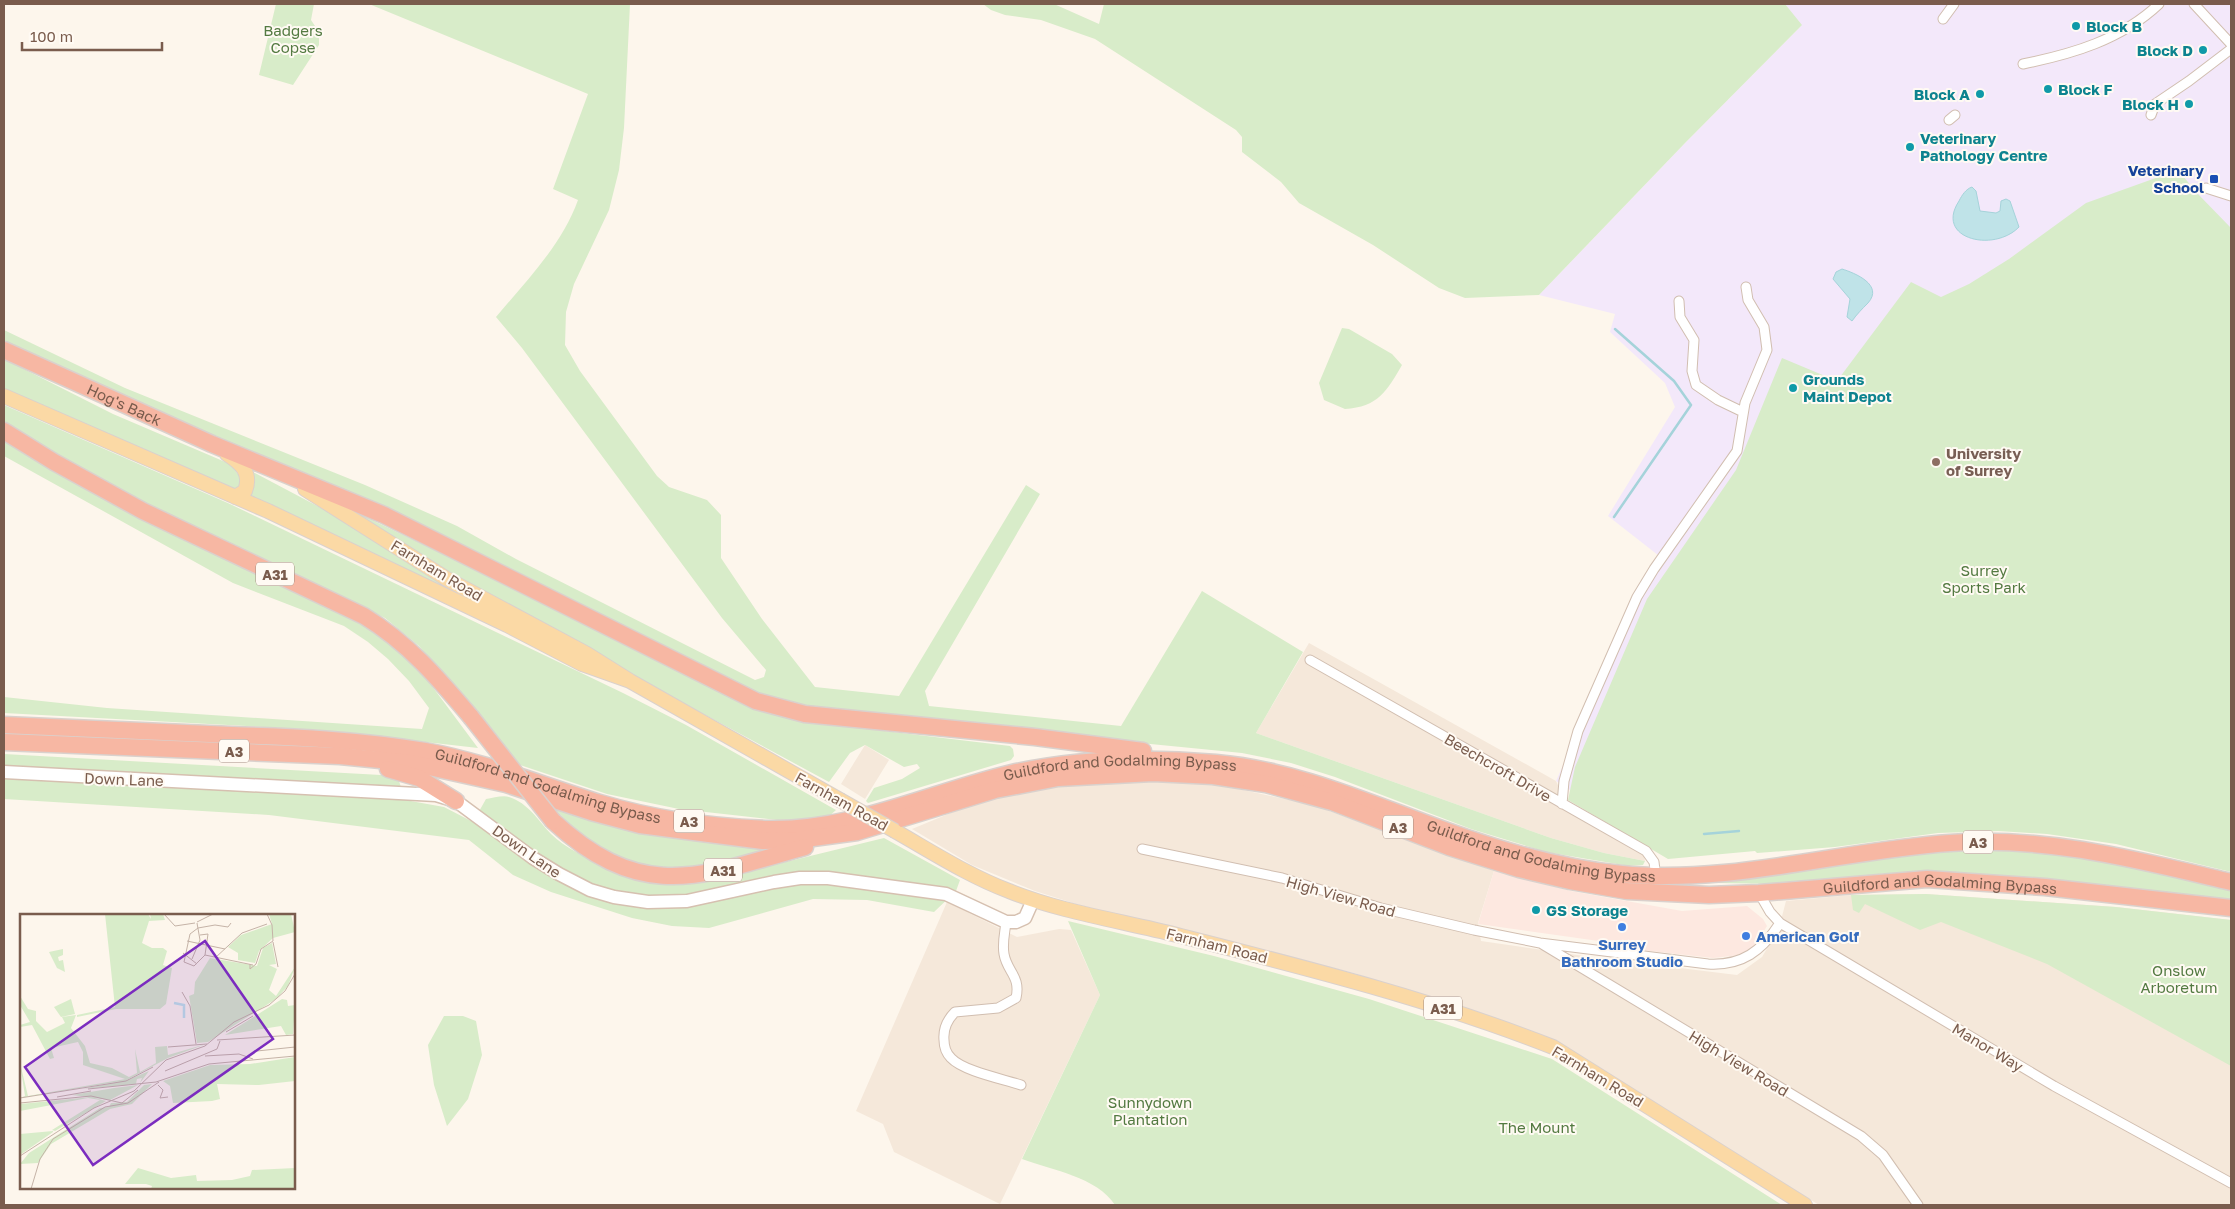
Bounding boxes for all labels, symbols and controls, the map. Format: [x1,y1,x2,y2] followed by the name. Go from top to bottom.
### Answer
[2086,17,2143,35] place label: Block B
[22,20,162,52] scale bar
[2070,20,2082,32] marker: Block B
[263,21,323,56] park label: Badgers Copse
[30,27,73,45] text: 100 m
[2137,41,2193,59] place label: Block D
[2197,44,2209,56] marker: Block D
[2058,80,2113,98] place label: Block F
[2042,83,2054,95] marker: Block F
[1914,85,1970,103] place label: Block A
[1974,88,1986,100] marker: Block A
[2122,95,2179,113] place label: Block H
[2183,98,2195,110] marker: Block H
[1920,129,2048,164] place label: Veterinary Pathology Centre
[1904,141,1916,153] marker: Veterinary Pathology Centre
[2128,161,2204,196] place label: Veterinary School
[2208,173,2220,185] marker: Veterinary School
[1803,370,1892,405] place label: Grounds Maint Depot
[84,380,165,429] street label: Hog's Back
[1787,382,1799,394] marker: Grounds Maint Depot
[1946,444,2021,479] place label: University of Surrey
[1930,456,1942,468] marker: University of Surrey
[388,536,486,604] street label: Farnham Road
[1942,561,2027,596] park label: Surrey Sports Park
[256,562,294,586] road number: A31
[1441,729,1555,805] street label: Beechcroft Drive
[219,739,249,762] road number: A3
[433,744,663,826] street label: Guildford and Godalming Bypass
[1001,751,1238,784] street label: Guildford and Godalming Bypass
[792,768,892,834] street label: Farnham Road
[84,769,164,789] street label: Down Lane
[674,809,704,832] road number: A3
[1383,816,1413,839] road number: A3
[1425,816,1656,885] street label: Guildford and Godalming Bypass
[489,821,565,881] street label: Down Lane
[1963,830,1993,854] road number: A3
[704,858,742,882] road number: A31
[1822,870,2058,897] street label: Guildford and Godalming Bypass
[1284,872,1398,920] street label: High View Road
[1546,901,1628,919] place label: GS Storage
[1530,904,1542,916] marker: GS Storage
[20,914,295,1189] inset map
[1616,921,1628,933] marker: Surrey Bathroom Studio
[1165,924,1269,966] street label: Farnham Road
[1756,927,1860,945] place label: American Golf
[1740,930,1752,942] marker: American Golf
[1561,935,1683,970] place label: Surrey Bathroom Studio
[2141,961,2217,996] park label: Onslow Arboretum
[1424,996,1462,1020] road number: A31
[1949,1019,2027,1076] street label: Manor Way
[1686,1026,1792,1100] street label: High View Road
[1549,1042,1647,1110] street label: Farnham Road
[1108,1093,1192,1128] park label: Sunnydown Plantation
[1498,1118,1576,1136] park label: The Mount

